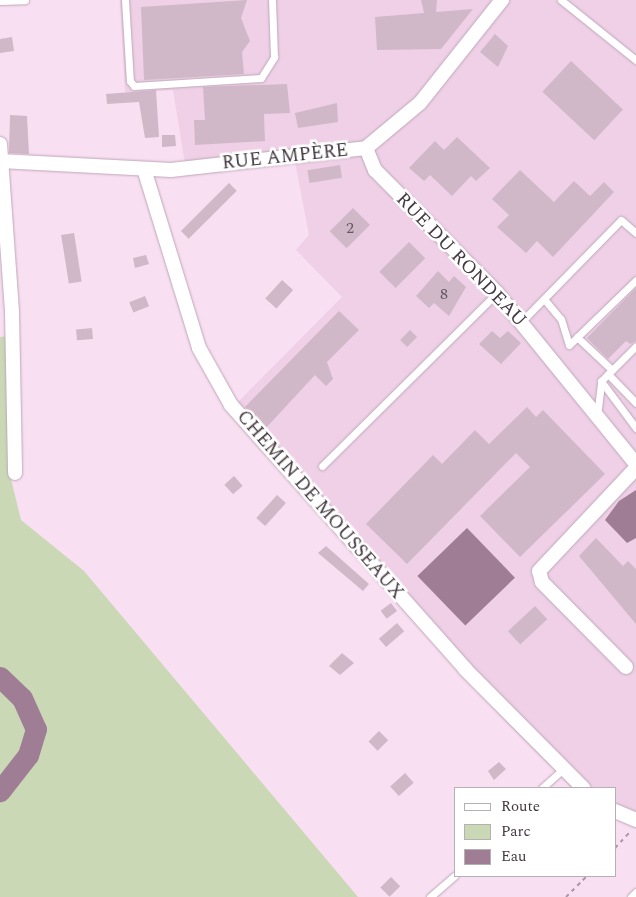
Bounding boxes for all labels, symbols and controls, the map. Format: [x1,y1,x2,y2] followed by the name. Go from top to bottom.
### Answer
[221,139,349,175] street label: RUE AMPÈRE
[391,188,531,332] street label: RUE DU RONDEAU
[346,218,354,238] house number: 2
[440,284,448,304] house number: 8
[232,406,408,604] street label: CHEMIN DE MOUSSEAUX
[454,787,616,877] legend
[501,795,540,818] text: Route
[501,820,531,843] text: Parc
[501,845,527,868] text: Eau

